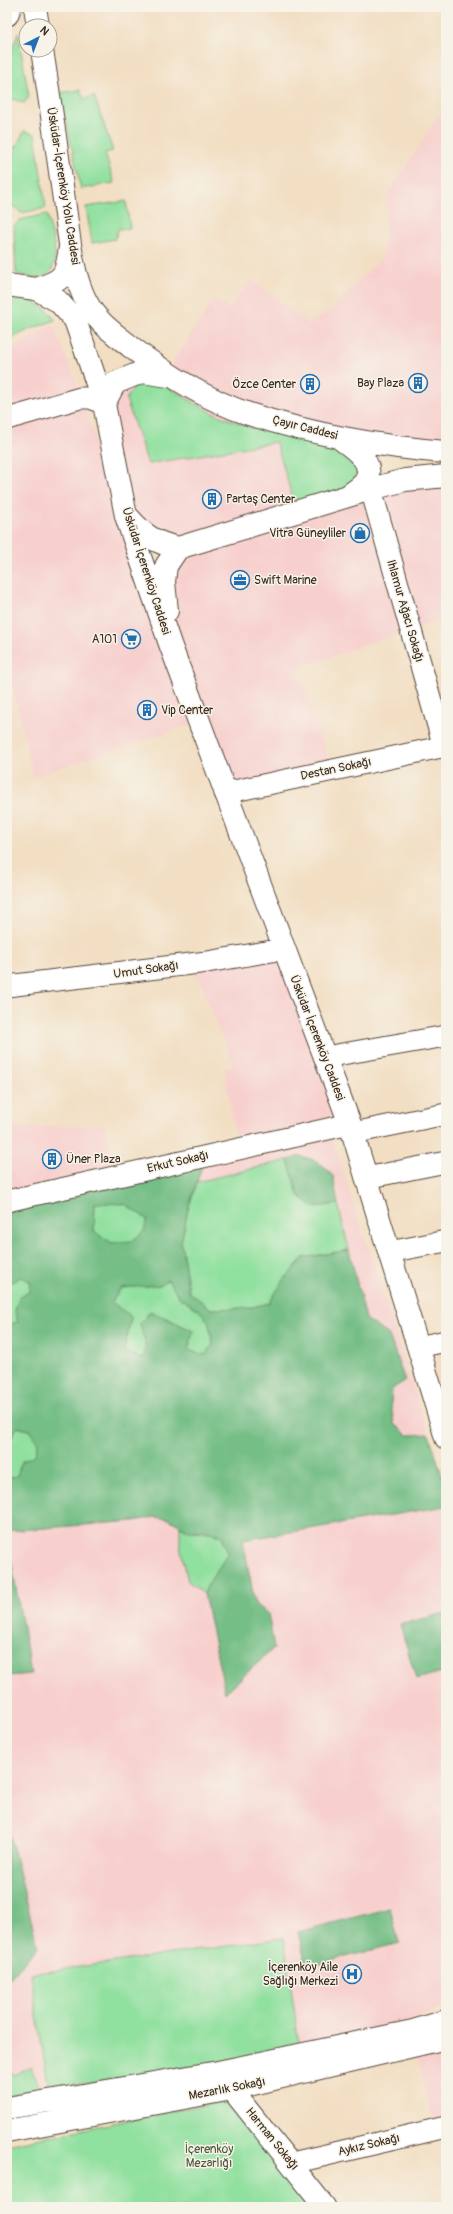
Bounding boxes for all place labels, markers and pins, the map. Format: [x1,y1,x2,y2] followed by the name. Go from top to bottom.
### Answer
[407,372,429,394] building icon: Bay Plaza
[299,373,321,395] building icon: Özce Center
[232,376,297,392] place label: Özce Center
[357,376,404,391] place label: Bay Plaza
[201,488,223,510] building icon: Partaş Center
[226,492,296,507] place label: Partaş Center
[349,522,371,544] shop icon: Vitra Güneyliler
[269,526,347,541] place label: Vitra Güneyliler
[229,569,251,591] office icon: Swift Marine
[254,573,317,588] place label: Swift Marine
[120,628,142,650] supermarket icon: A101
[92,632,117,647] place label: A101
[136,699,158,721] building icon: Vip Center
[161,703,214,718] place label: Vip Center
[41,1148,63,1170] building icon: Üner Plaza
[66,1151,121,1167] place label: Üner Plaza
[263,1959,338,1989] place label: İçerenköy Aile Sağlığı Merkezi
[341,1963,363,1985] hospital icon: İçerenköy Aile Sağlığı Merkezi

